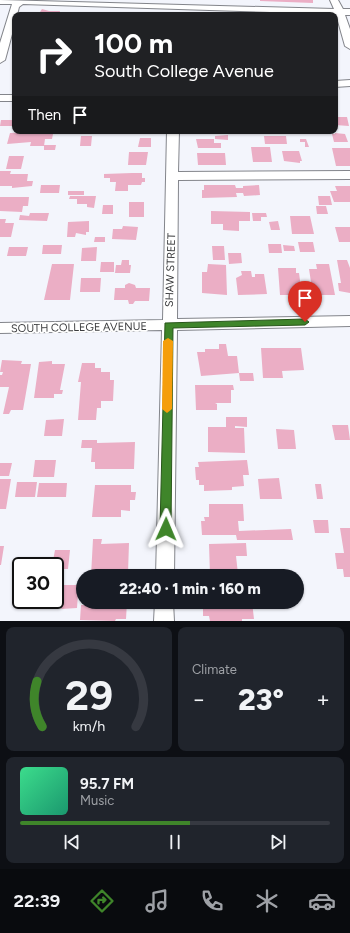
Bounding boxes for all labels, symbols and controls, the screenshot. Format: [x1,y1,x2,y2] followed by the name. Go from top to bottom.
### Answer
[94,26,173,60] text: 100 m
[28,28,80,80] icon: right
[94,60,274,82] text: South College Avenue
[69,104,91,126] icon: arrive
[28,106,61,124] text: Then
[163,233,178,307] street label: SHAW STREET
[288,281,322,322] pin
[294,287,316,309] icon: arrive
[11,320,147,335] street label: SOUTH COLLEGE AVENUE
[145,508,187,550] position arrow
[12,557,64,609] speed limit sign: 30
[119,580,261,598] text: 22:40 · 1 min · 160 m
[192,662,237,677] text: Climate
[65,670,113,720] text: 29
[238,681,284,718] text: 23°
[192,686,206,713] text: −
[316,686,330,713] text: +
[73,717,105,735] text: km/h
[80,775,134,793] text: 95.7 FM
[80,793,114,808] text: Music
[61,831,83,853] icon: previous
[164,831,186,853] icon: pause
[267,831,289,853] icon: next
[88,887,116,915] icon: directions
[143,887,171,915] icon: music
[198,887,226,915] icon: phone
[253,887,281,915] icon: climate
[308,887,336,915] icon: car
[14,890,60,912] text: 22:39

